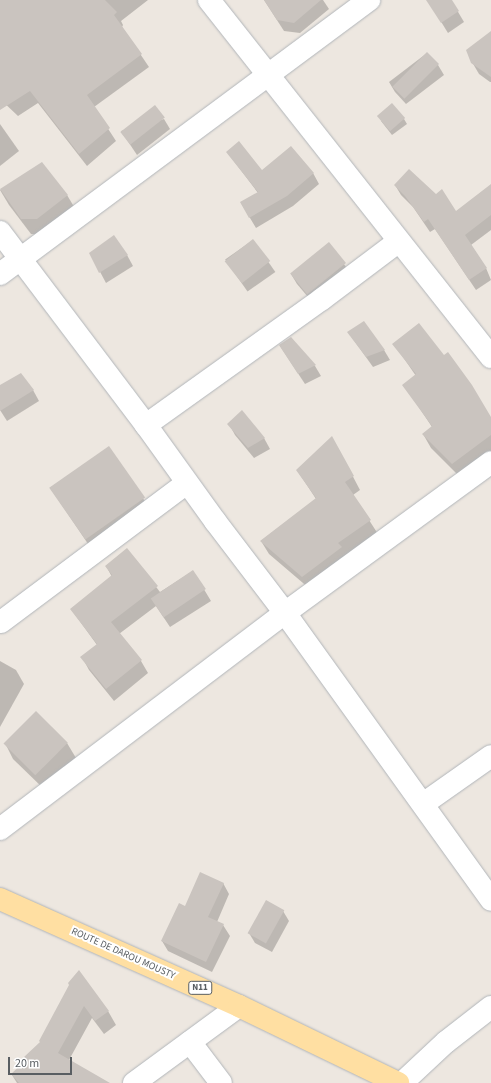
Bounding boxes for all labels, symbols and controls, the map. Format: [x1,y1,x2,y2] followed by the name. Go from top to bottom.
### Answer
[69,926,177,982] street label: ROUTE DE DAROU MOUSTY
[188,981,212,995] road number: N11
[10,1049,74,1075] scale bar
[15,1055,39,1072] text: 20 m

